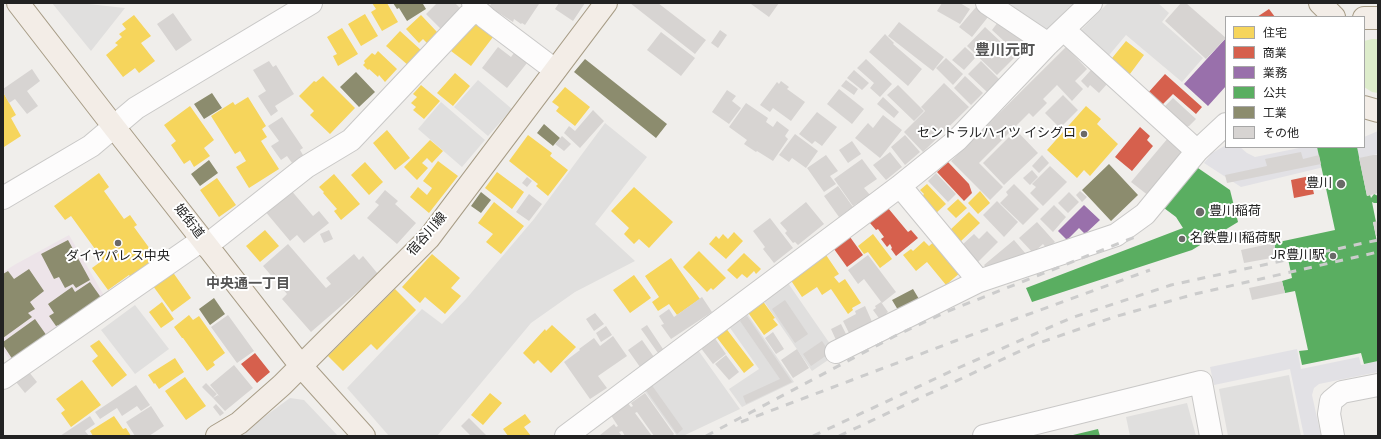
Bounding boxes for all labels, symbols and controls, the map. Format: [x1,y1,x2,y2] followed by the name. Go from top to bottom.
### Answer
[1225,16,1365,148] legend
[1263,26,1287,42] text: 住宅
[975,43,1035,61] district label: 豊川元町
[1263,46,1287,62] text: 商業
[1263,66,1287,82] text: 業務
[1263,86,1287,102] text: 公共
[1263,106,1287,122] text: 工業
[917,126,1076,142] place label: セントラルハイツ イシグロ
[1263,126,1299,142] text: その他
[1079,129,1089,139] marker: セントラルハイツ イシグロ
[1306,176,1332,192] place label: 豊川
[1335,178,1347,190] marker: 豊川
[170,202,206,242] street label: 姫街道
[1209,204,1261,220] place label: 豊川稲荷
[1194,206,1206,218] marker: 豊川稲荷
[405,210,451,260] street label: 宿谷川線
[1190,231,1281,247] place label: 名鉄豊川稲荷駅
[1177,234,1187,244] marker: 名鉄豊川稲荷駅
[113,238,123,248] marker: ダイヤパレス中央
[1270,248,1325,264] place label: JR豊川駅
[66,249,170,265] place label: ダイヤパレス中央
[1328,251,1338,261] marker: JR豊川駅
[206,277,290,293] district label: 中央通一丁目

